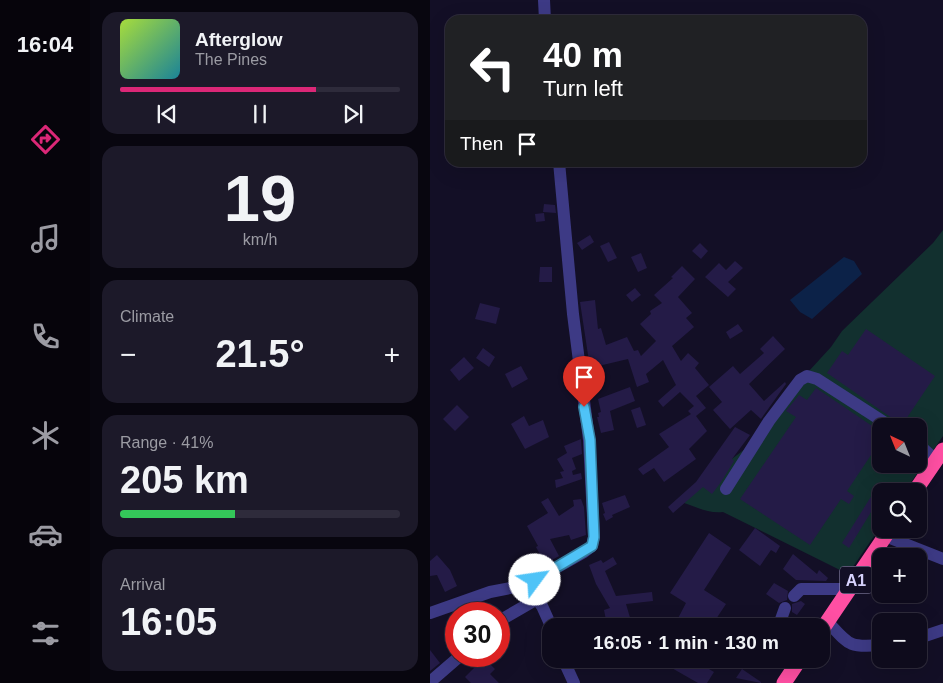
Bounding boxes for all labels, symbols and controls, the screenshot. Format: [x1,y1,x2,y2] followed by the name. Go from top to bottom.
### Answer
[195,29,283,50] text: Afterglow
[17,32,73,57] text: 16:04
[460,35,525,100] icon: left
[543,35,623,74] text: 40 m
[195,51,267,68] text: The Pines
[543,76,623,101] text: Turn left
[153,100,181,128] icon: previous
[246,100,274,128] icon: pause
[339,100,367,128] icon: next
[28,122,63,157] icon: directions
[513,130,541,158] icon: arrive
[460,133,503,154] text: Then
[224,162,296,235] text: 19
[28,221,63,256] icon: music
[243,231,277,248] text: km/h
[120,308,174,325] text: Climate
[28,319,63,354] icon: phone
[215,333,305,375] text: 21.5°
[120,339,136,370] text: −
[384,339,400,370] text: +
[563,356,605,407] pin
[570,363,598,391] icon: arrive
[28,418,63,453] icon: climate
[872,418,928,472] north arrow
[872,418,927,668] map controls
[120,434,213,451] text: Range · 41%
[120,459,249,501] text: 205 km
[872,483,927,538] button: search
[28,517,63,552] icon: car
[872,548,927,603] button: +
[508,553,560,605] position arrow
[840,566,872,594] road number: A1
[120,576,165,593] text: Arrival
[120,601,217,643] text: 16:05
[445,602,510,667] speed limit sign: 30
[872,613,927,668] button: −
[28,616,63,651] icon: filters
[593,632,779,653] text: 16:05 · 1 min · 130 m

